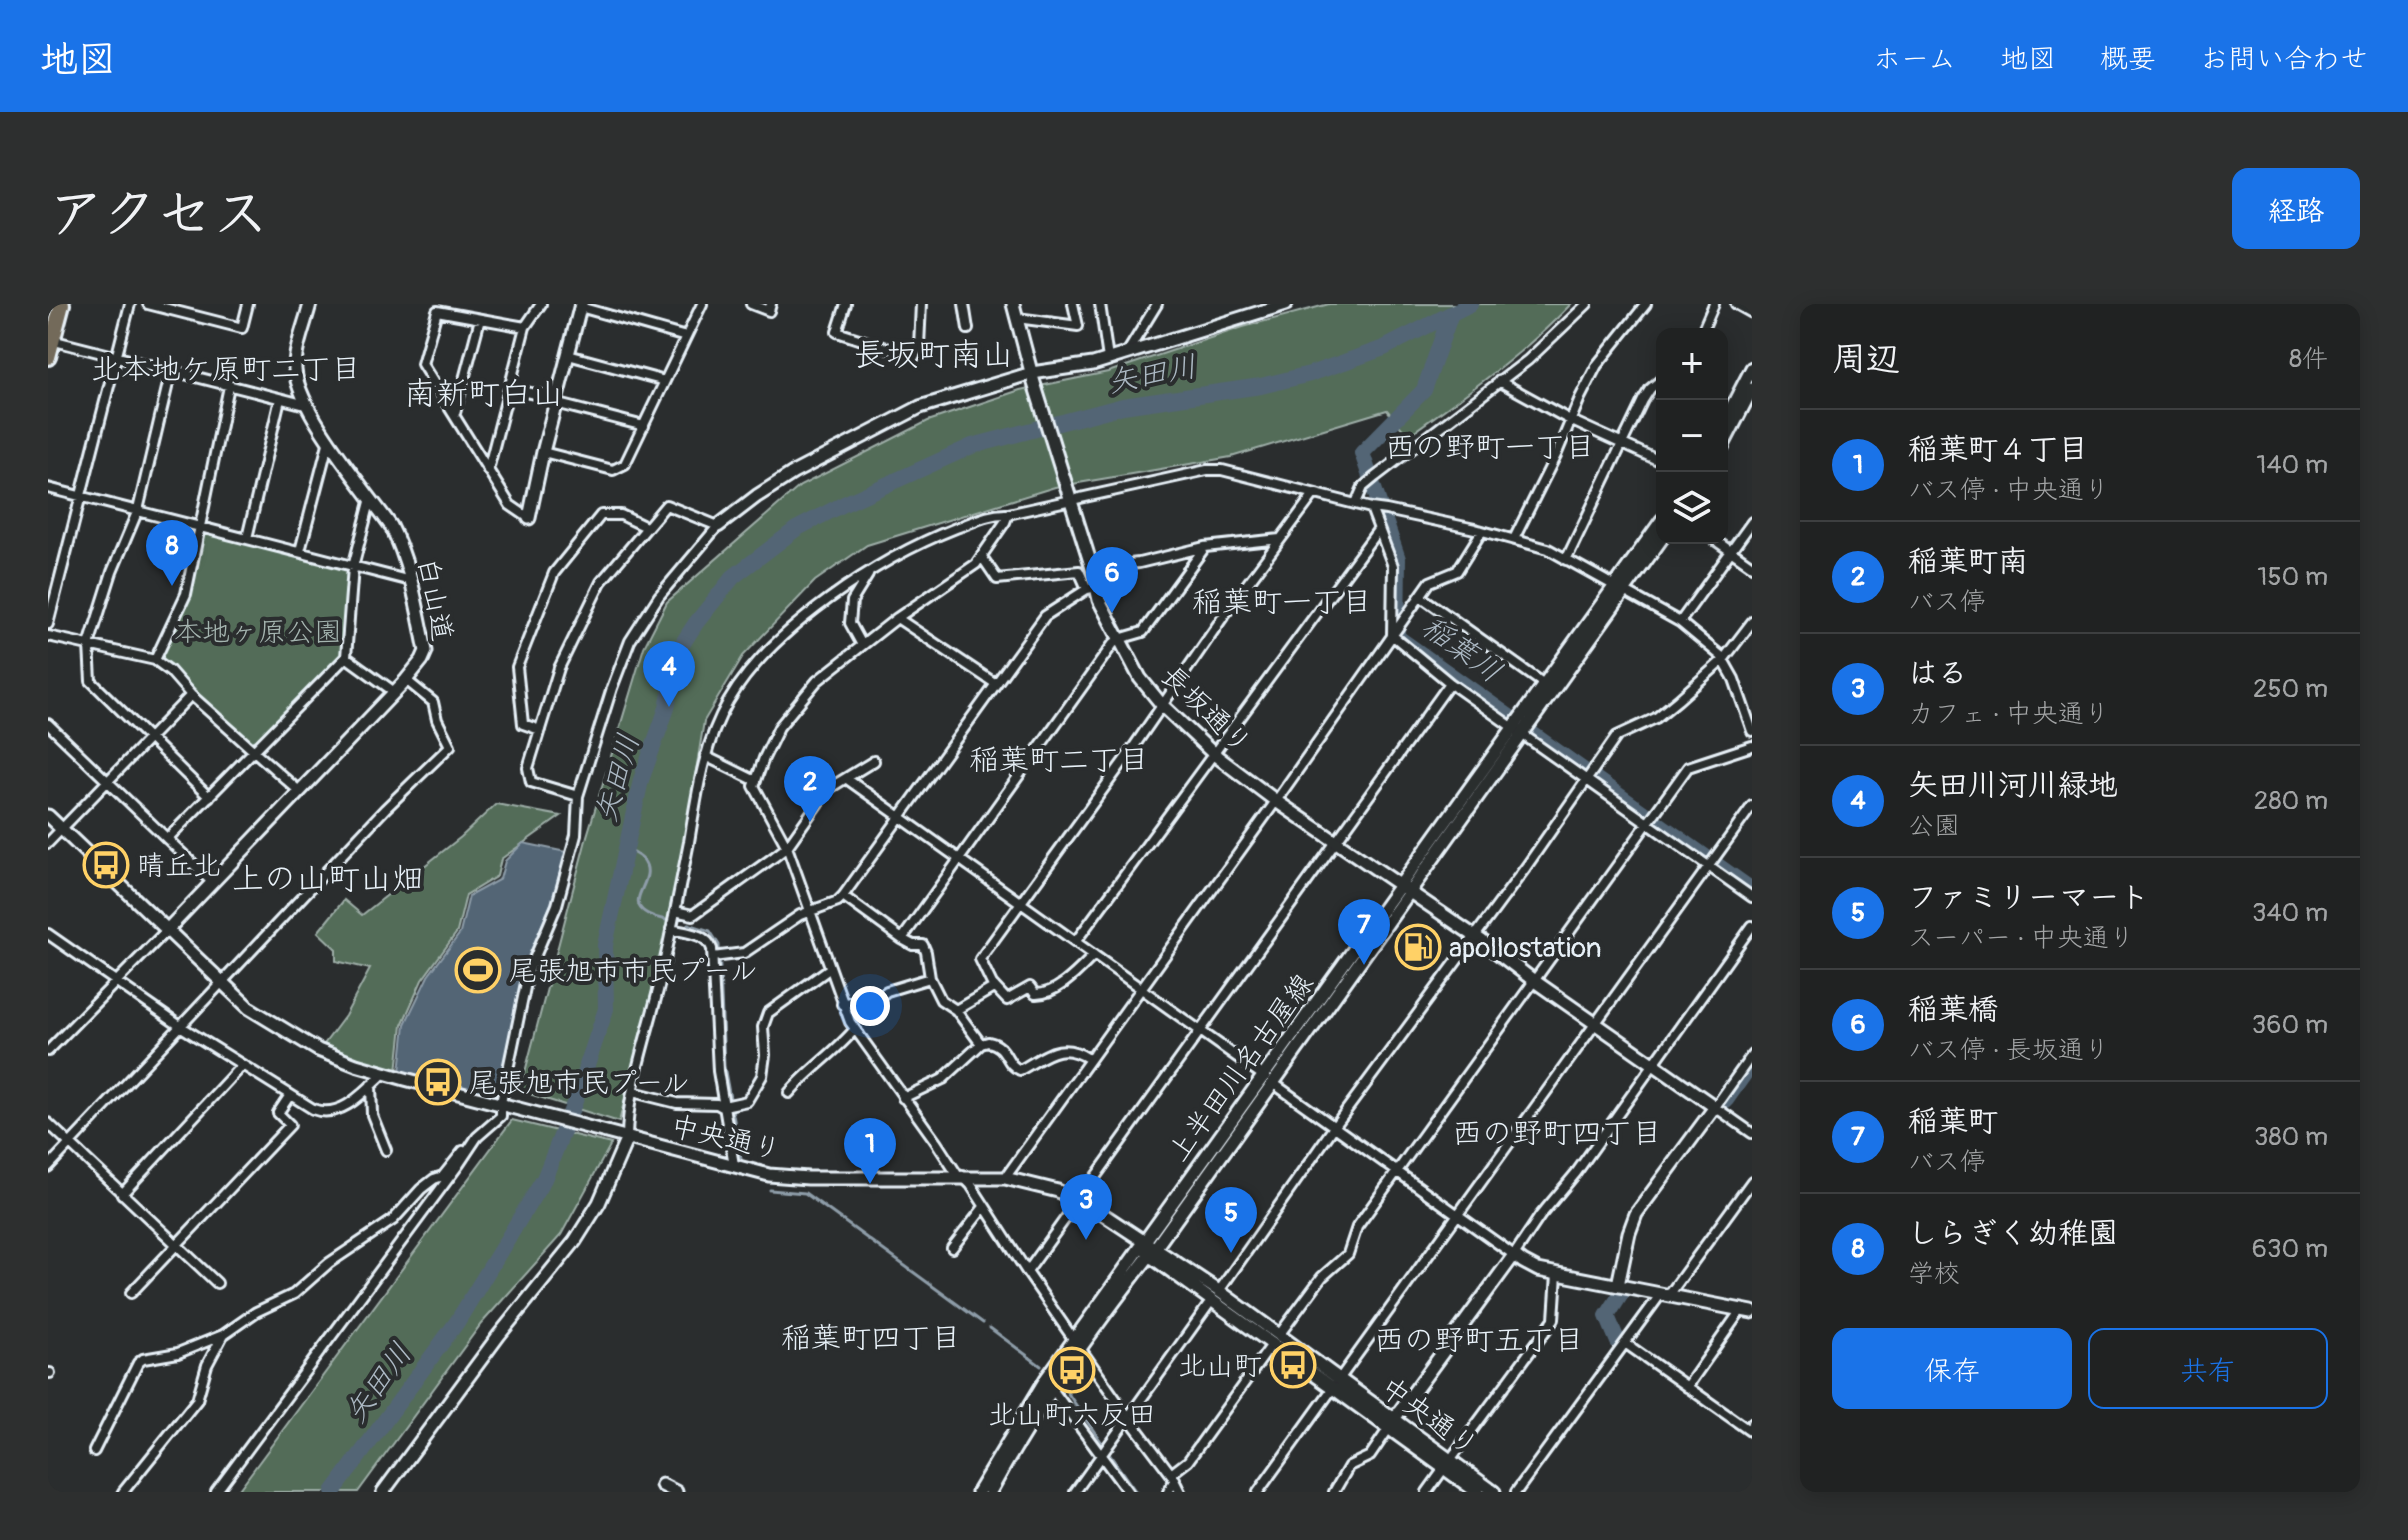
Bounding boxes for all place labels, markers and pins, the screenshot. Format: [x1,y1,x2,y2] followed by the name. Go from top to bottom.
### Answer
[146,520,198,586] pin: 8
[1086,547,1138,613] pin: 6
[643,641,695,707] pin: 4
[784,756,836,822] pin: 2
[82,841,130,889] bus stop icon: 晴丘北
[137,849,221,884] place label: 晴丘北
[1338,899,1390,965] pin: 7
[1394,923,1442,971] fuel station icon: apollostation
[1449,931,1602,966] place label: apollostation
[454,946,502,994] sports icon: 尾張旭市市民プール
[509,954,758,989] place label: 尾張旭市市民プール
[414,1058,462,1106] bus stop icon: 尾張旭市民プール
[469,1066,690,1101] place label: 尾張旭市民プール
[844,1118,896,1184] pin: 1
[1060,1174,1112,1240] pin: 3
[1205,1187,1257,1253] pin: 5
[1269,1341,1317,1389] bus stop icon: 北山町
[1048,1346,1096,1394] bus stop icon: 北山町六反田
[1178,1349,1262,1384] place label: 北山町
[988,1398,1156,1433] place label: 北山町六反田

